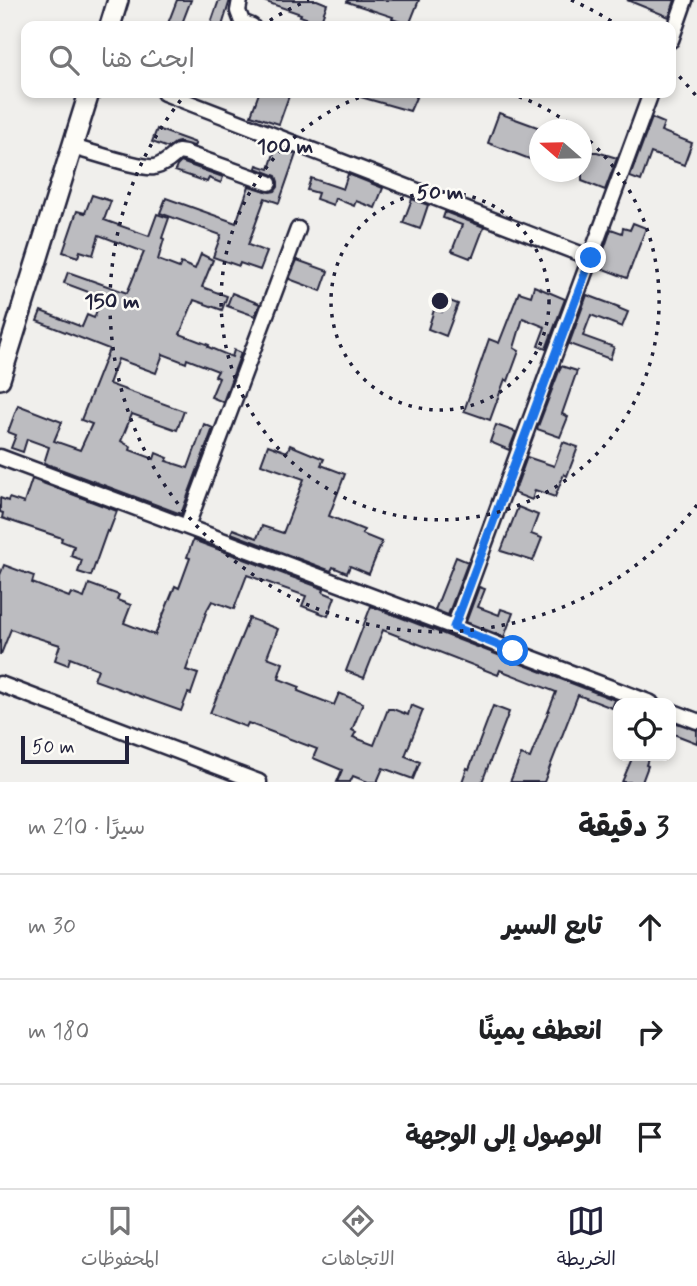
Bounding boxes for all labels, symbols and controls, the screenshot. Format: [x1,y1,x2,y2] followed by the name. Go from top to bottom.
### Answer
[21,21,676,98] search box
[45,41,83,79] icon: search
[101,43,195,77] text: ابحث هنا
[529,119,592,182] north arrow
[257,133,313,161] text: 100 m
[417,179,464,207] text: 50 m
[575,242,606,273] route end
[84,288,140,316] text: 150 m
[428,289,452,313] centre of rings
[497,635,528,666] route start
[613,698,676,761] map controls
[613,698,676,761] button: locate
[21,733,130,765] scale bar
[32,735,75,760] text: 50 m
[578,808,669,847] text: 3 دقيقة
[28,813,145,843] text: سيرًا · 210 m
[631,908,669,946] icon: ahead
[502,910,602,944] text: تابع السير
[28,912,76,942] text: 30 m
[631,1013,669,1051] icon: right
[479,1015,602,1049] text: انعطف يمينًا
[28,1017,89,1047] text: 180 m
[631,1118,669,1156] icon: arrive
[405,1120,602,1154] text: الوصول إلى الوجهة
[81,1202,159,1275] tab: المحفوظات
[321,1202,395,1275] tab: الاتجاهات
[557,1202,616,1275] tab: الخريطة

